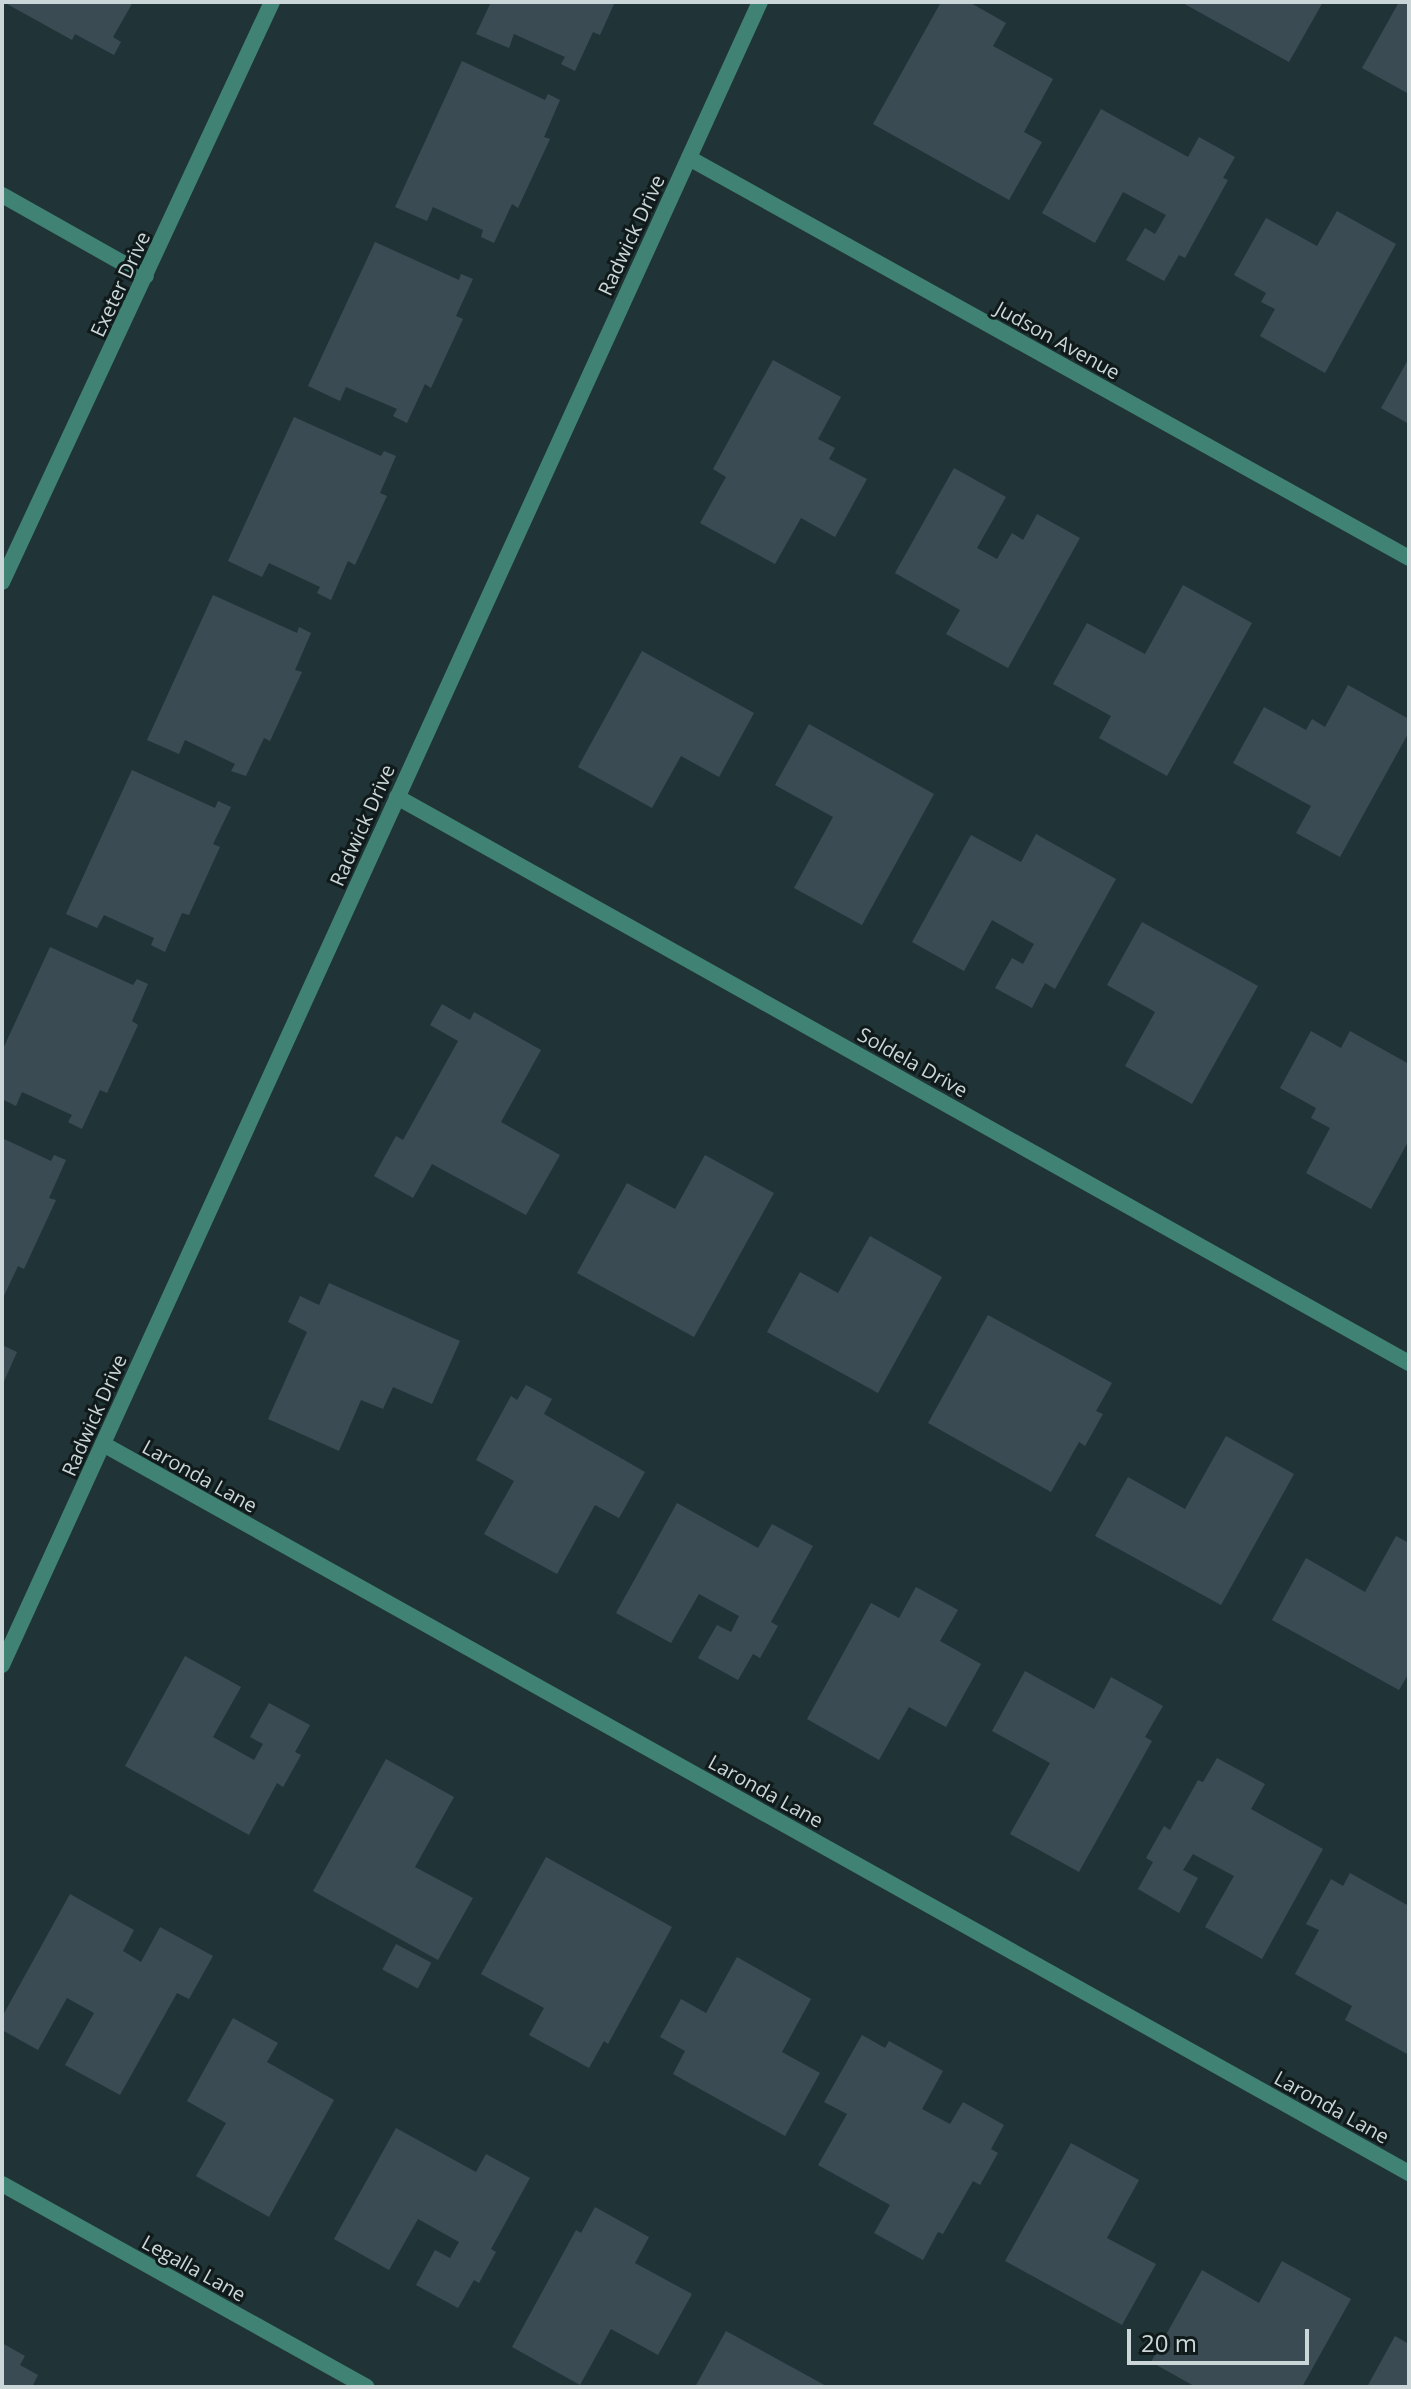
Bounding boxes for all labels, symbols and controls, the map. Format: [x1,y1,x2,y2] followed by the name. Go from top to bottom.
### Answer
[593,171,669,299] street label: Radwick Drive
[85,227,155,341] street label: Exeter Drive
[992,296,1124,384] street label: Judson Avenue
[325,761,399,889] street label: Radwick Drive
[854,1022,972,1102] street label: Soldela Drive
[57,1351,131,1479] street label: Radwick Drive
[138,1435,262,1517] street label: Laronda Lane
[704,1750,828,1832] street label: Laronda Lane
[1270,2066,1394,2148] street label: Laronda Lane
[138,2230,250,2306] street label: Legalla Lane
[1131,2313,1313,2363] scale bar
[1141,2326,1197,2359] text: 20 m

